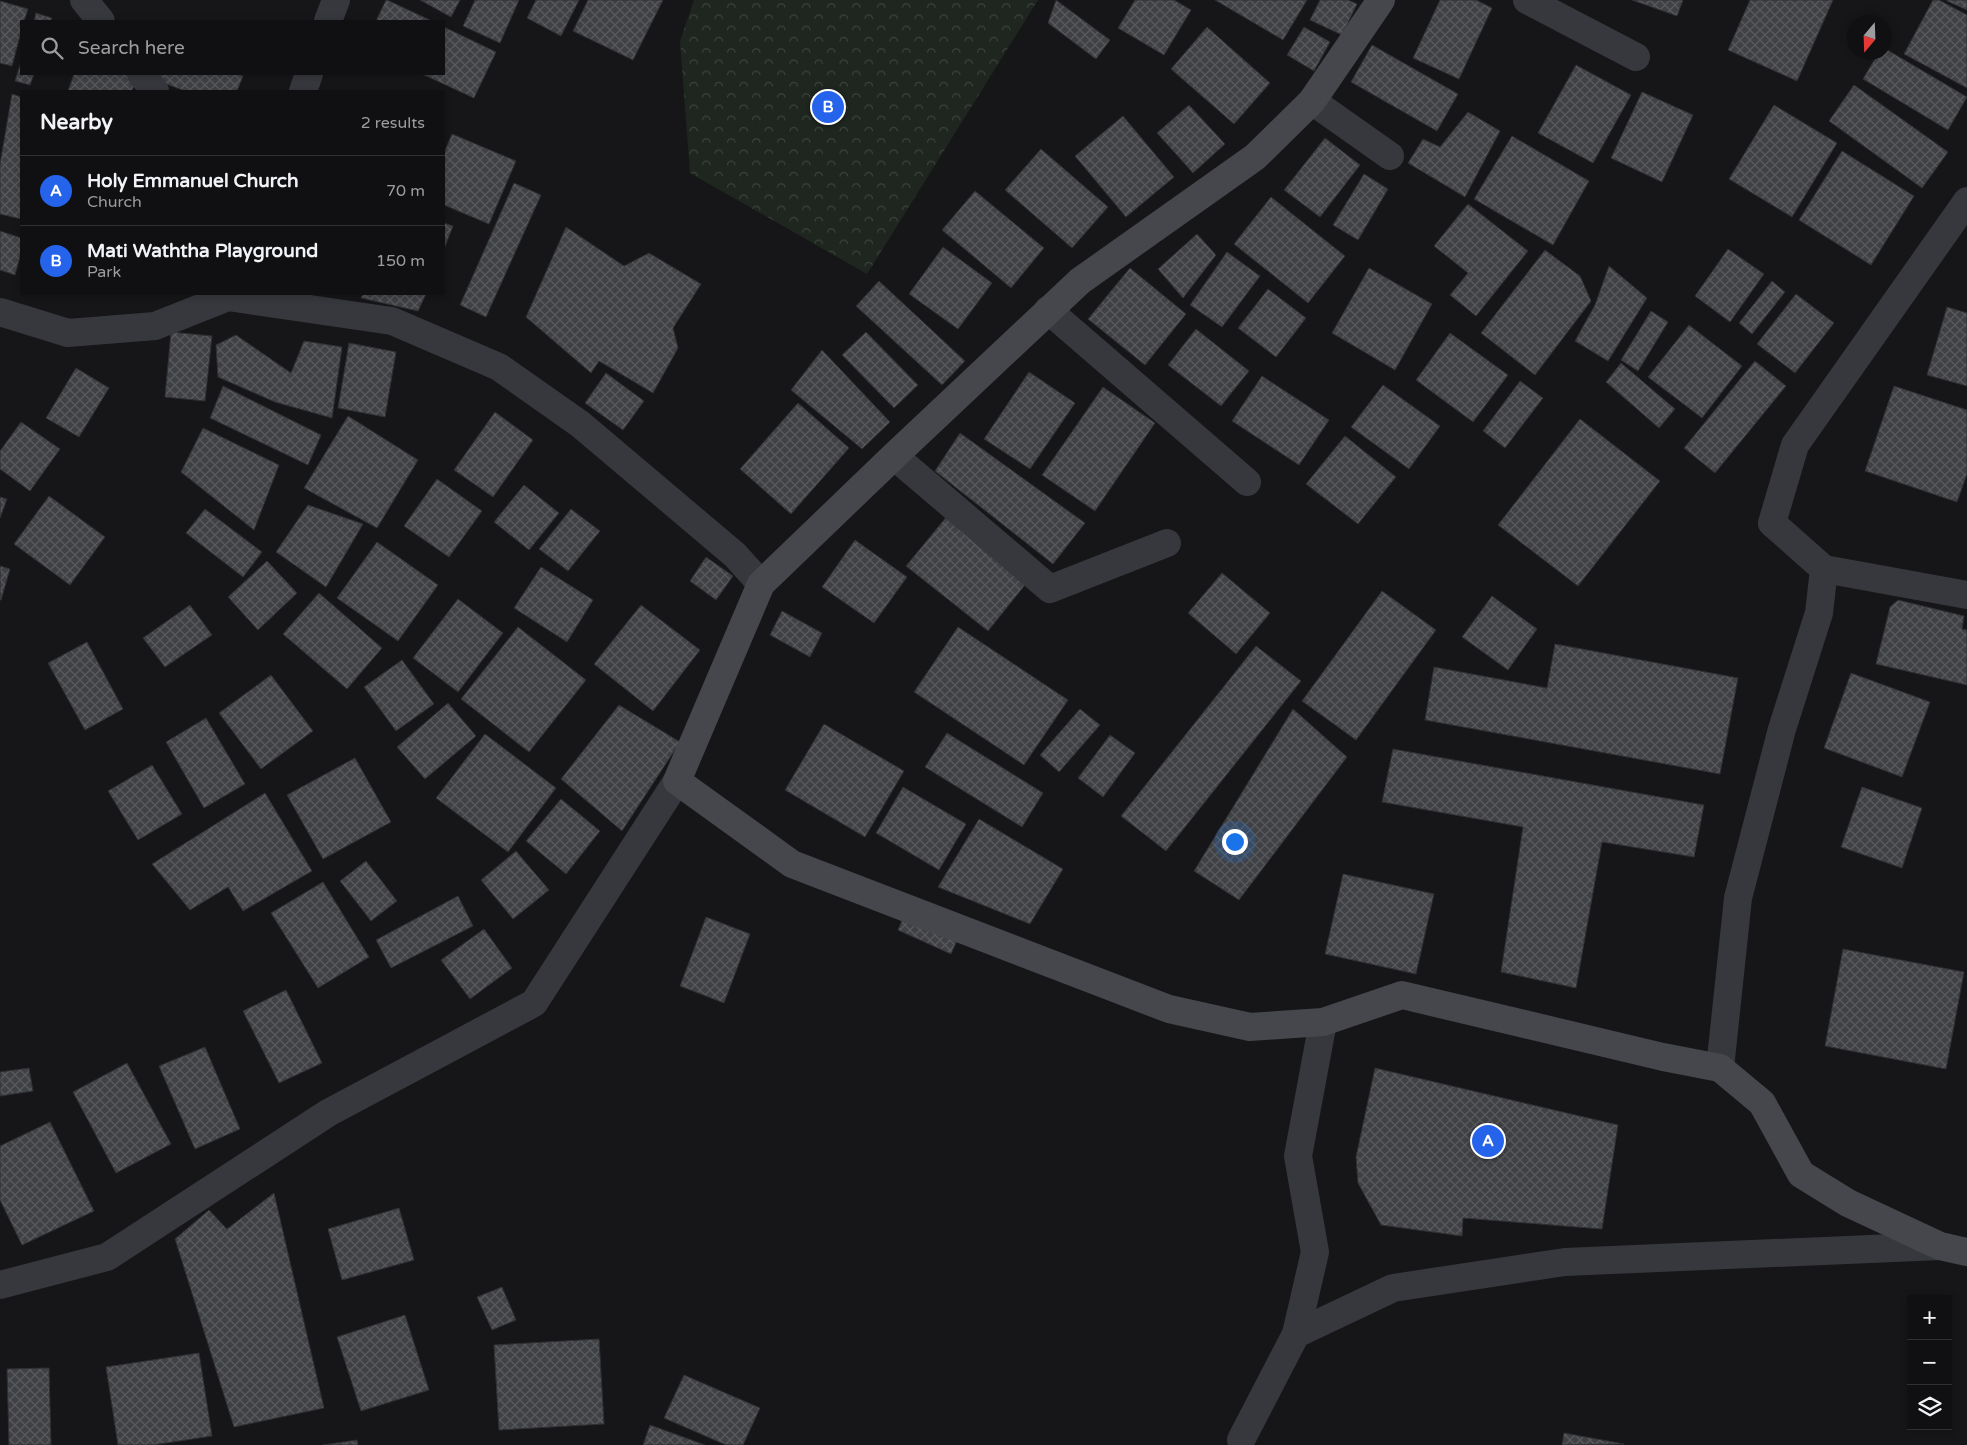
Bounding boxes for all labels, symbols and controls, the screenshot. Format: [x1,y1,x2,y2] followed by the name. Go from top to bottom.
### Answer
[1847,15,1892,60] north arrow
[20,20,445,75] search box
[38,34,66,62] icon: search
[78,37,185,59] text: Search here
[812,88,844,126] pin: B
[40,110,113,135] text: Nearby
[361,113,425,133] text: 2 results
[87,170,299,192] text: Holy Emmanuel Church
[50,181,62,201] text: A
[386,181,425,201] text: 70 m
[87,192,142,212] text: Church
[87,240,318,262] text: Mati Waththa Playground
[50,251,62,271] text: B
[376,251,425,271] text: 150 m
[87,262,121,282] text: Park
[1222,829,1248,855] your location
[1472,1122,1504,1160] pin: A
[1907,1295,1952,1430] map controls
[1907,1295,1952,1340] button: +
[1907,1340,1952,1385] button: −
[1907,1385,1952,1430] button: layers

